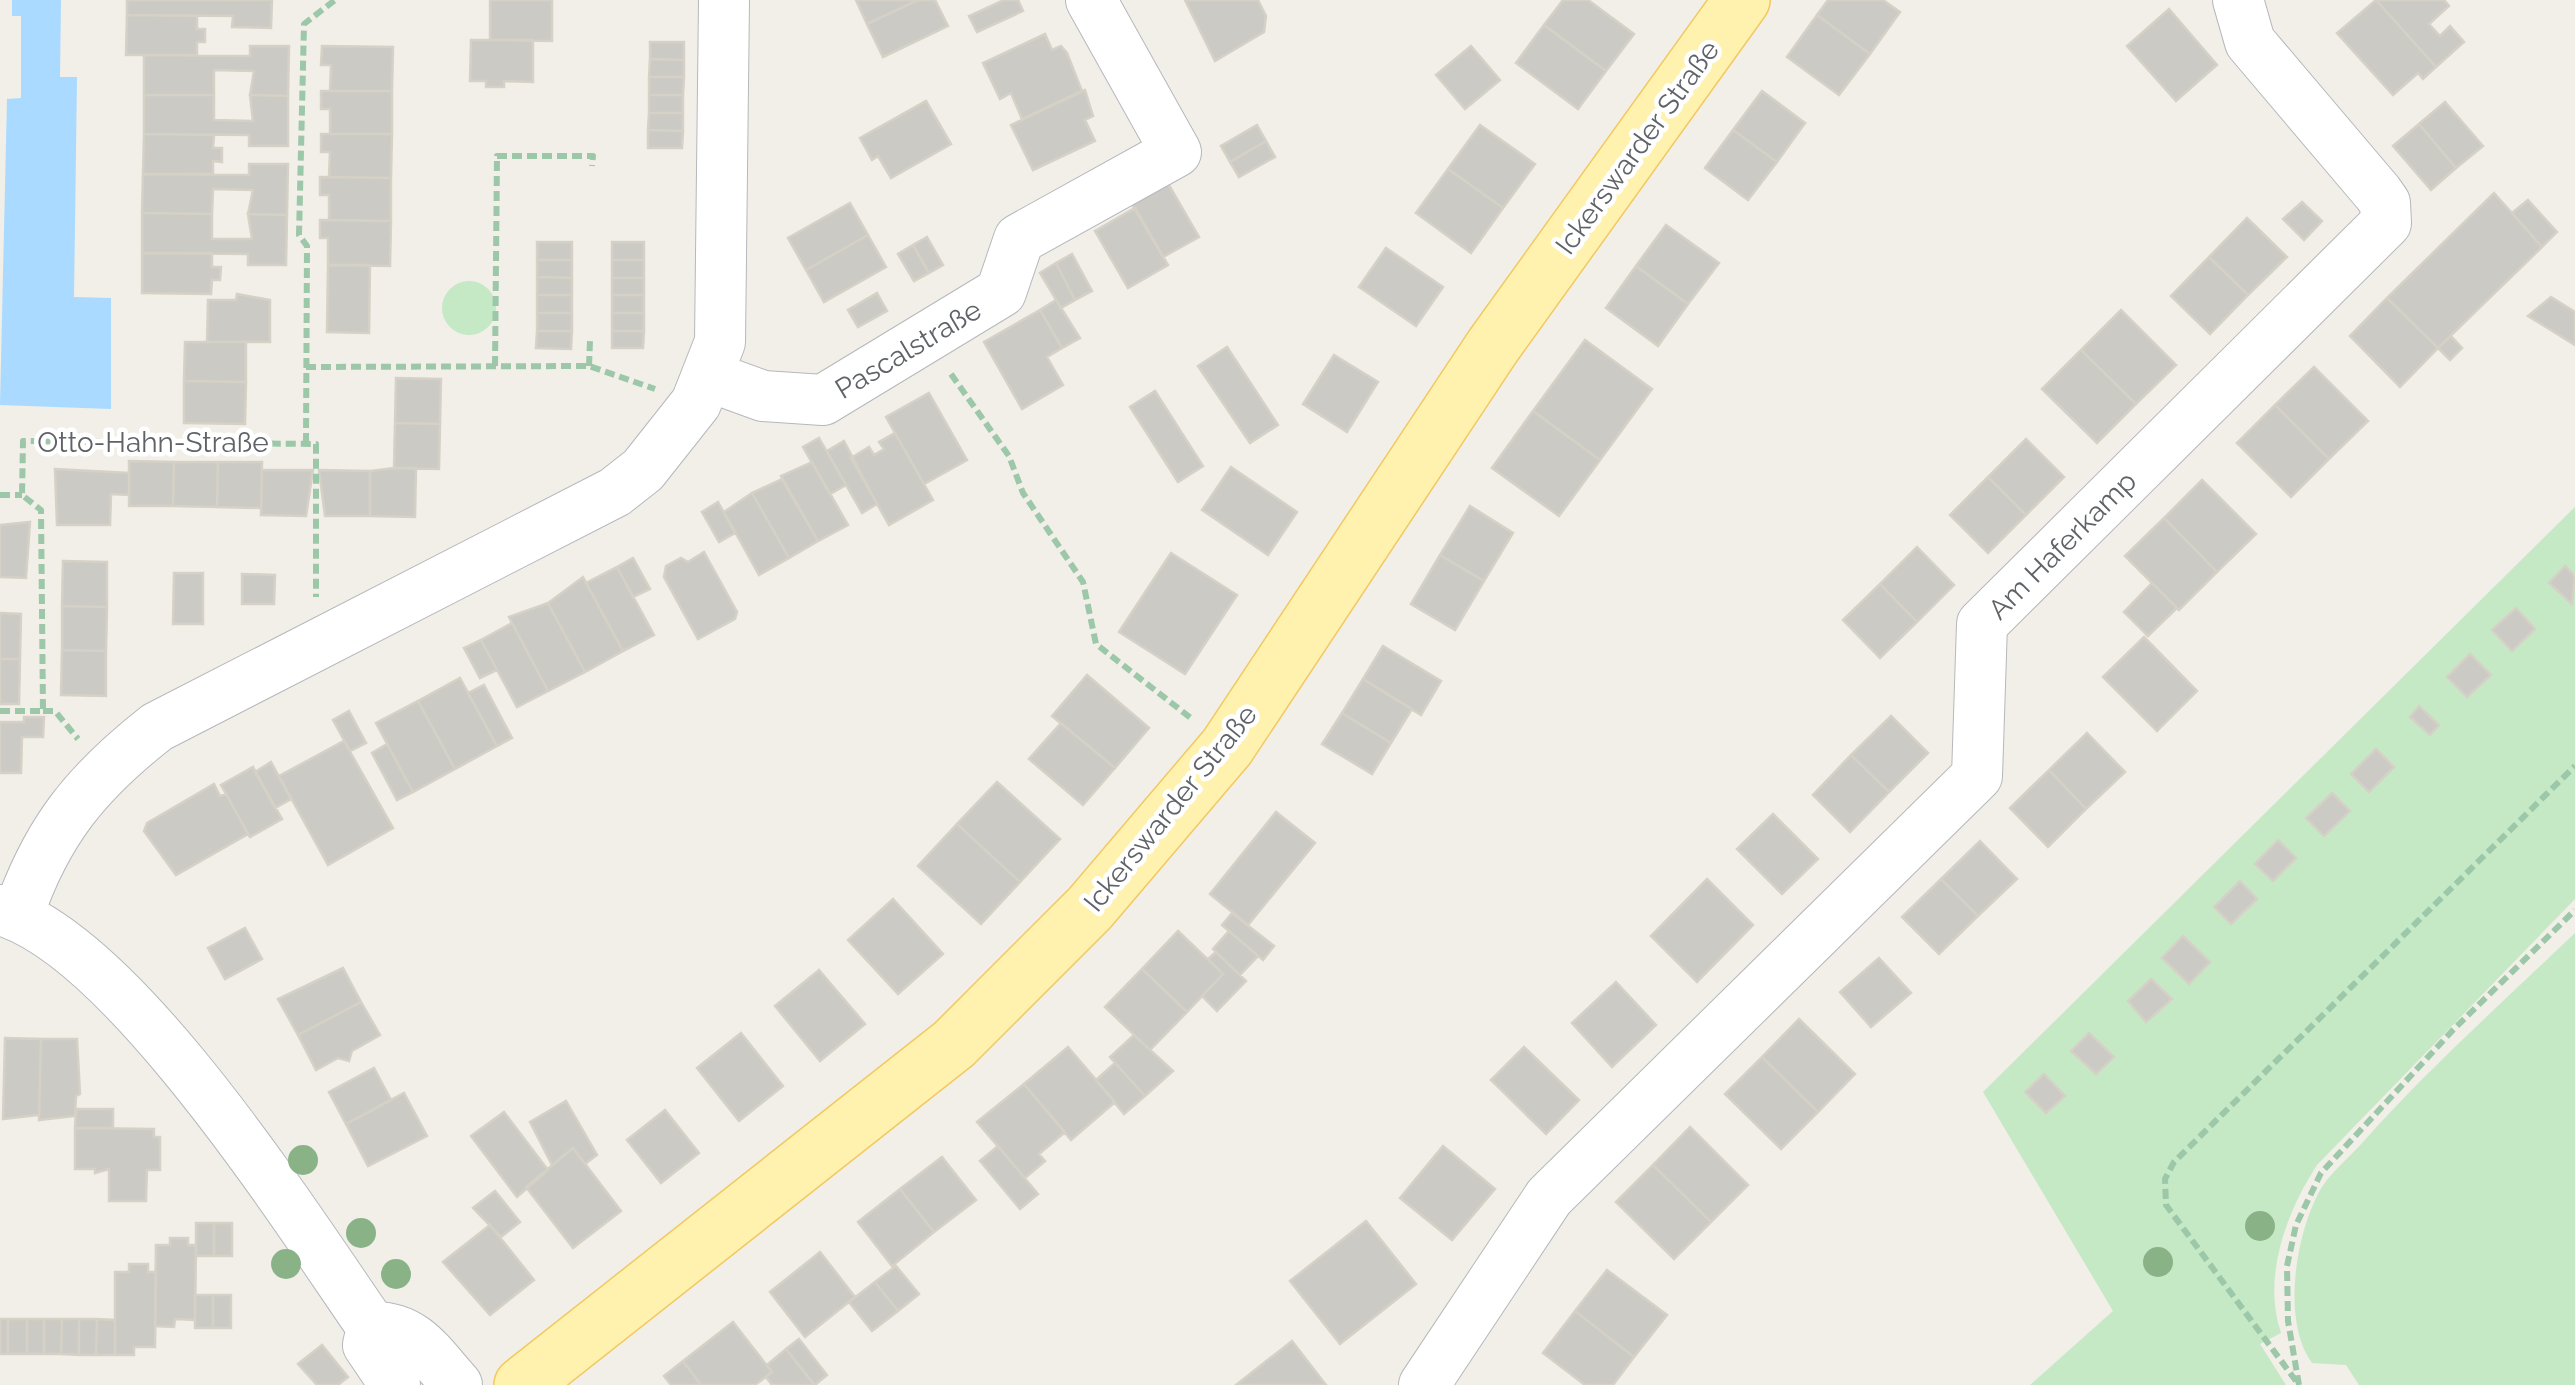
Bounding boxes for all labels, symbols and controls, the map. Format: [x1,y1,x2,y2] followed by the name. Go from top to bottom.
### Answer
[1549,34,1726,261] street label: Ickerswarder Straße
[829,293,987,406] street label: Pascalstraße
[37,426,269,459] street label: Otto-Hahn-Straße
[1982,465,2143,626] street label: Am Haferkamp
[1077,698,1264,918] street label: Ickerswarder Straße

